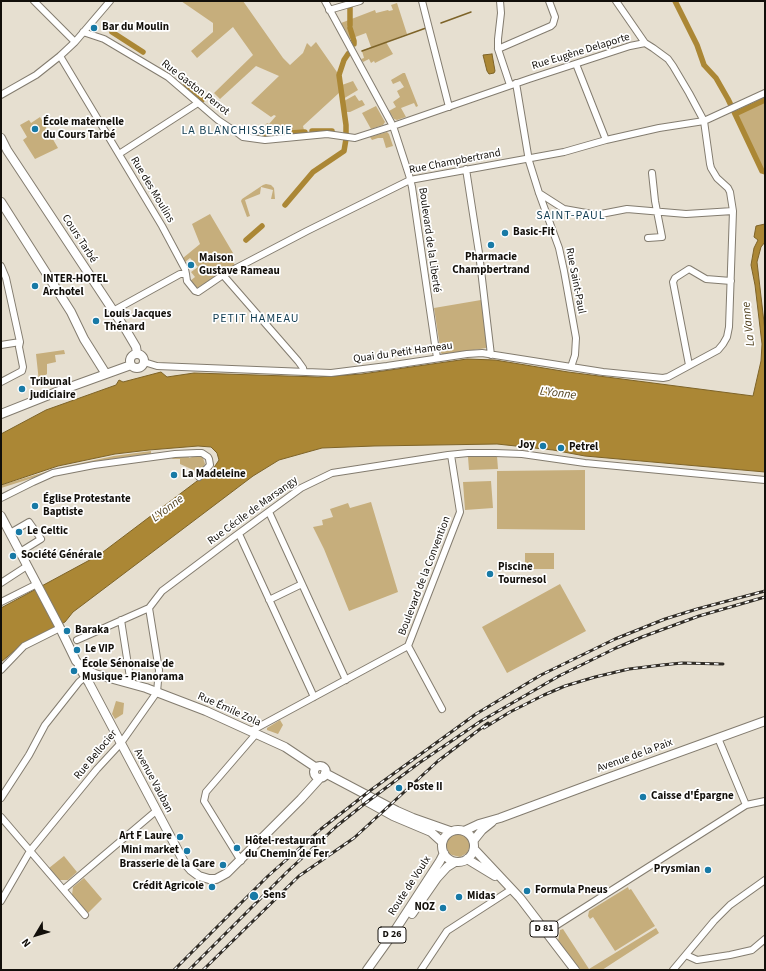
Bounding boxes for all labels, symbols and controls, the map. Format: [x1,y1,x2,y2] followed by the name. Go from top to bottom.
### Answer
[102,21,169,35] place label: Bar du Moulin
[89,23,99,33] marker: Bar du Moulin
[530,31,632,73] street label: Rue Eugène Delaporte
[158,57,232,119] street label: Rue Gaston Perrot
[43,116,124,142] place label: École maternelle du Cours Tarbé
[30,124,40,134] marker: École maternelle du Cours Tarbé
[181,124,293,138] district label: LA BLANCHISSERIE
[408,147,502,177] street label: Rue Champbertrand
[127,155,177,225] street label: Rue des Moulins
[415,187,443,293] street label: Boulevard de la Liberté
[536,209,606,223] district label: SAINT-PAUL
[59,212,99,266] street label: Cours Tarbé
[513,226,555,240] place label: Basic-Fit
[500,228,510,238] marker: Basic-Fit
[486,240,496,250] marker: Pharmacie Champbertrand
[562,247,588,315] street label: Rue Saint-Paul
[452,251,530,277] place label: Pharmacie Champbertrand
[199,252,280,278] place label: Maison Gustave Rameau
[186,260,196,270] marker: Maison Gustave Rameau
[43,273,108,299] place label: INTER-HOTEL Archotel
[30,281,40,291] marker: INTER-HOTEL Archotel
[740,301,758,347] water label: La Vanne
[104,308,171,334] place label: Louis Jacques Thénard
[213,312,299,326] district label: PETIT HAMEAU
[91,316,101,326] marker: Louis Jacques Thénard
[352,339,454,367] street label: Quai du Petit Hameau
[30,376,76,402] place label: Tribunal judiciaire
[17,384,27,394] marker: Tribunal judiciaire
[539,385,577,403] water label: L'Yonne
[518,439,535,453] place label: Joy
[538,441,548,451] marker: Joy
[569,441,598,455] place label: Petrel
[556,443,566,453] marker: Petrel
[182,468,246,482] place label: La Madeleine
[169,470,179,480] marker: La Madeleine
[205,474,301,548] street label: Rue Cécile de Marsangy
[149,492,187,526] water label: L'Yonne
[43,493,131,519] place label: Église Protestante Baptiste
[30,501,40,511] marker: Église Protestante Baptiste
[396,514,454,638] street label: Boulevard de la Convention
[27,525,68,539] place label: Le Celtic
[14,527,24,537] marker: Le Celtic
[21,549,102,563] place label: Société Générale
[8,551,18,561] marker: Société Générale
[498,561,546,587] place label: Piscine Tournesol
[485,569,495,579] marker: Piscine Tournesol
[75,624,109,638] place label: Baraka
[62,626,72,636] marker: Baraka
[85,643,114,657] place label: Le VIP
[72,645,82,655] marker: Le VIP
[82,658,184,684] place label: École Sénonaise de Musique - Pianorama
[69,666,79,676] marker: École Sénonaise de Musique - Pianorama
[195,690,263,730] street label: Rue Émile Zola
[72,728,120,782] street label: Rue Bellocier
[595,736,675,776] street label: Avenue de la Paix
[131,747,175,815] street label: Avenue Vauban
[407,781,443,795] place label: Poste II
[394,783,404,793] marker: Poste II
[651,790,734,804] place label: Caisse d'Épargne
[638,792,648,802] marker: Caisse d'Épargne
[119,830,172,844] place label: Art F Laure
[175,832,185,842] marker: Art F Laure
[245,835,329,861] place label: Hôtel-restaurant du Chemin de Fer
[232,843,242,853] marker: Hôtel-restaurant du Chemin de Fer
[121,844,179,858] place label: Mini market
[182,846,192,856] marker: Mini market
[386,854,434,918] street label: Route de Voulx
[120,858,215,872] place label: Brasserie de la Gare
[218,860,228,870] marker: Brasserie de la Gare
[654,863,700,877] place label: Prysmian
[703,865,713,875] marker: Prysmian
[132,880,204,894] place label: Crédit Agricole
[207,882,217,892] marker: Crédit Agricole
[535,884,608,898] place label: Formula Pneus
[522,886,532,896] marker: Formula Pneus
[263,889,286,903] place label: Sens
[248,890,260,902] marker: Sens
[467,890,495,904] place label: Midas
[454,892,464,902] marker: Midas
[414,901,435,915] place label: NOZ
[438,903,448,913] marker: NOZ
[16,915,56,955] north arrow
[530,921,558,937] road number: D 81
[378,927,406,943] road number: D 26
[18,935,34,950] text: N

